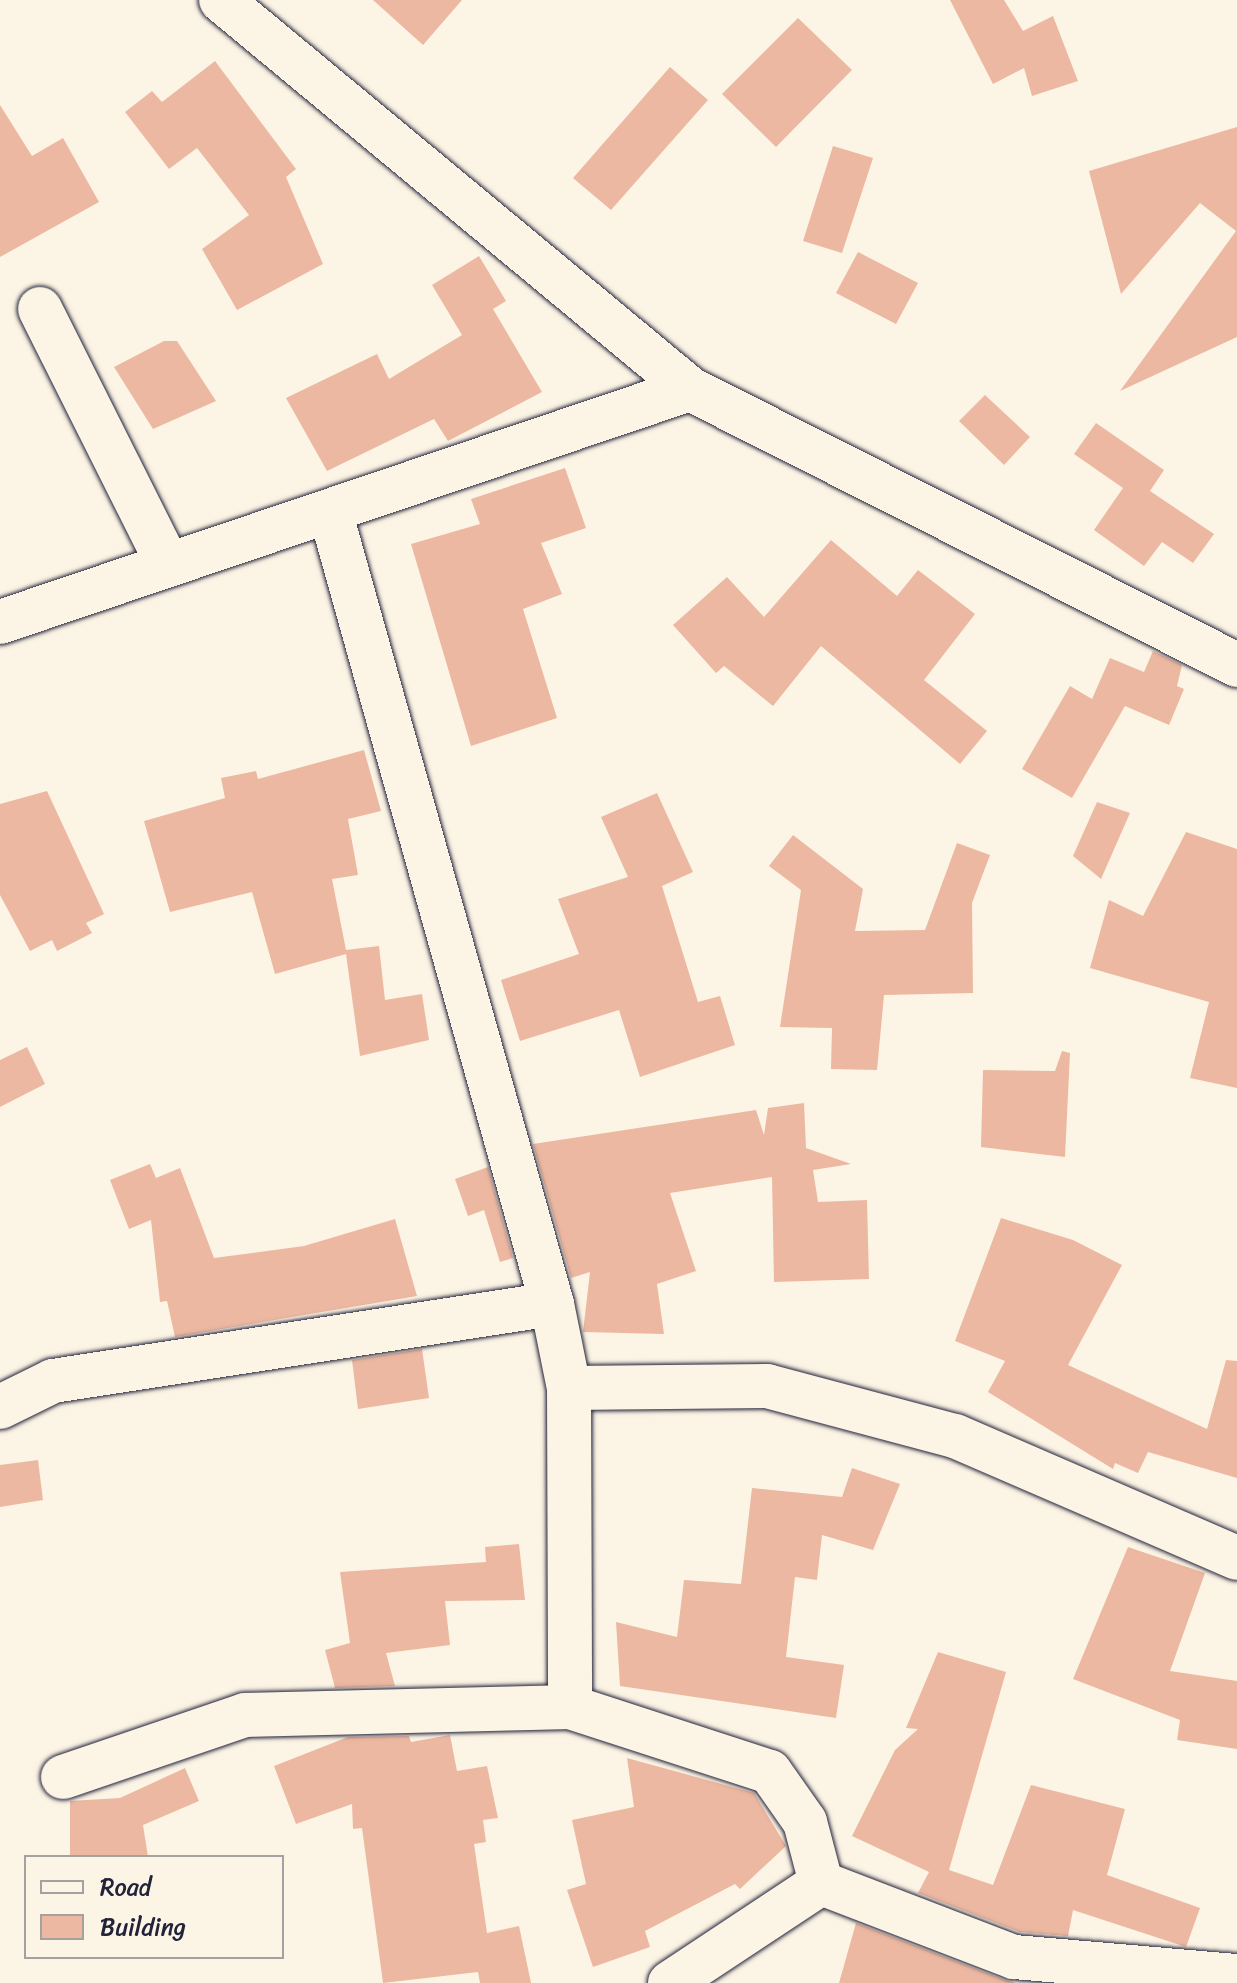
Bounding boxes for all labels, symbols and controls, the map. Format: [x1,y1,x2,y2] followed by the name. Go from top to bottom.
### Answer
[24,1855,284,1959] legend
[100,1866,151,1908] text: Road
[100,1906,186,1948] text: Building

